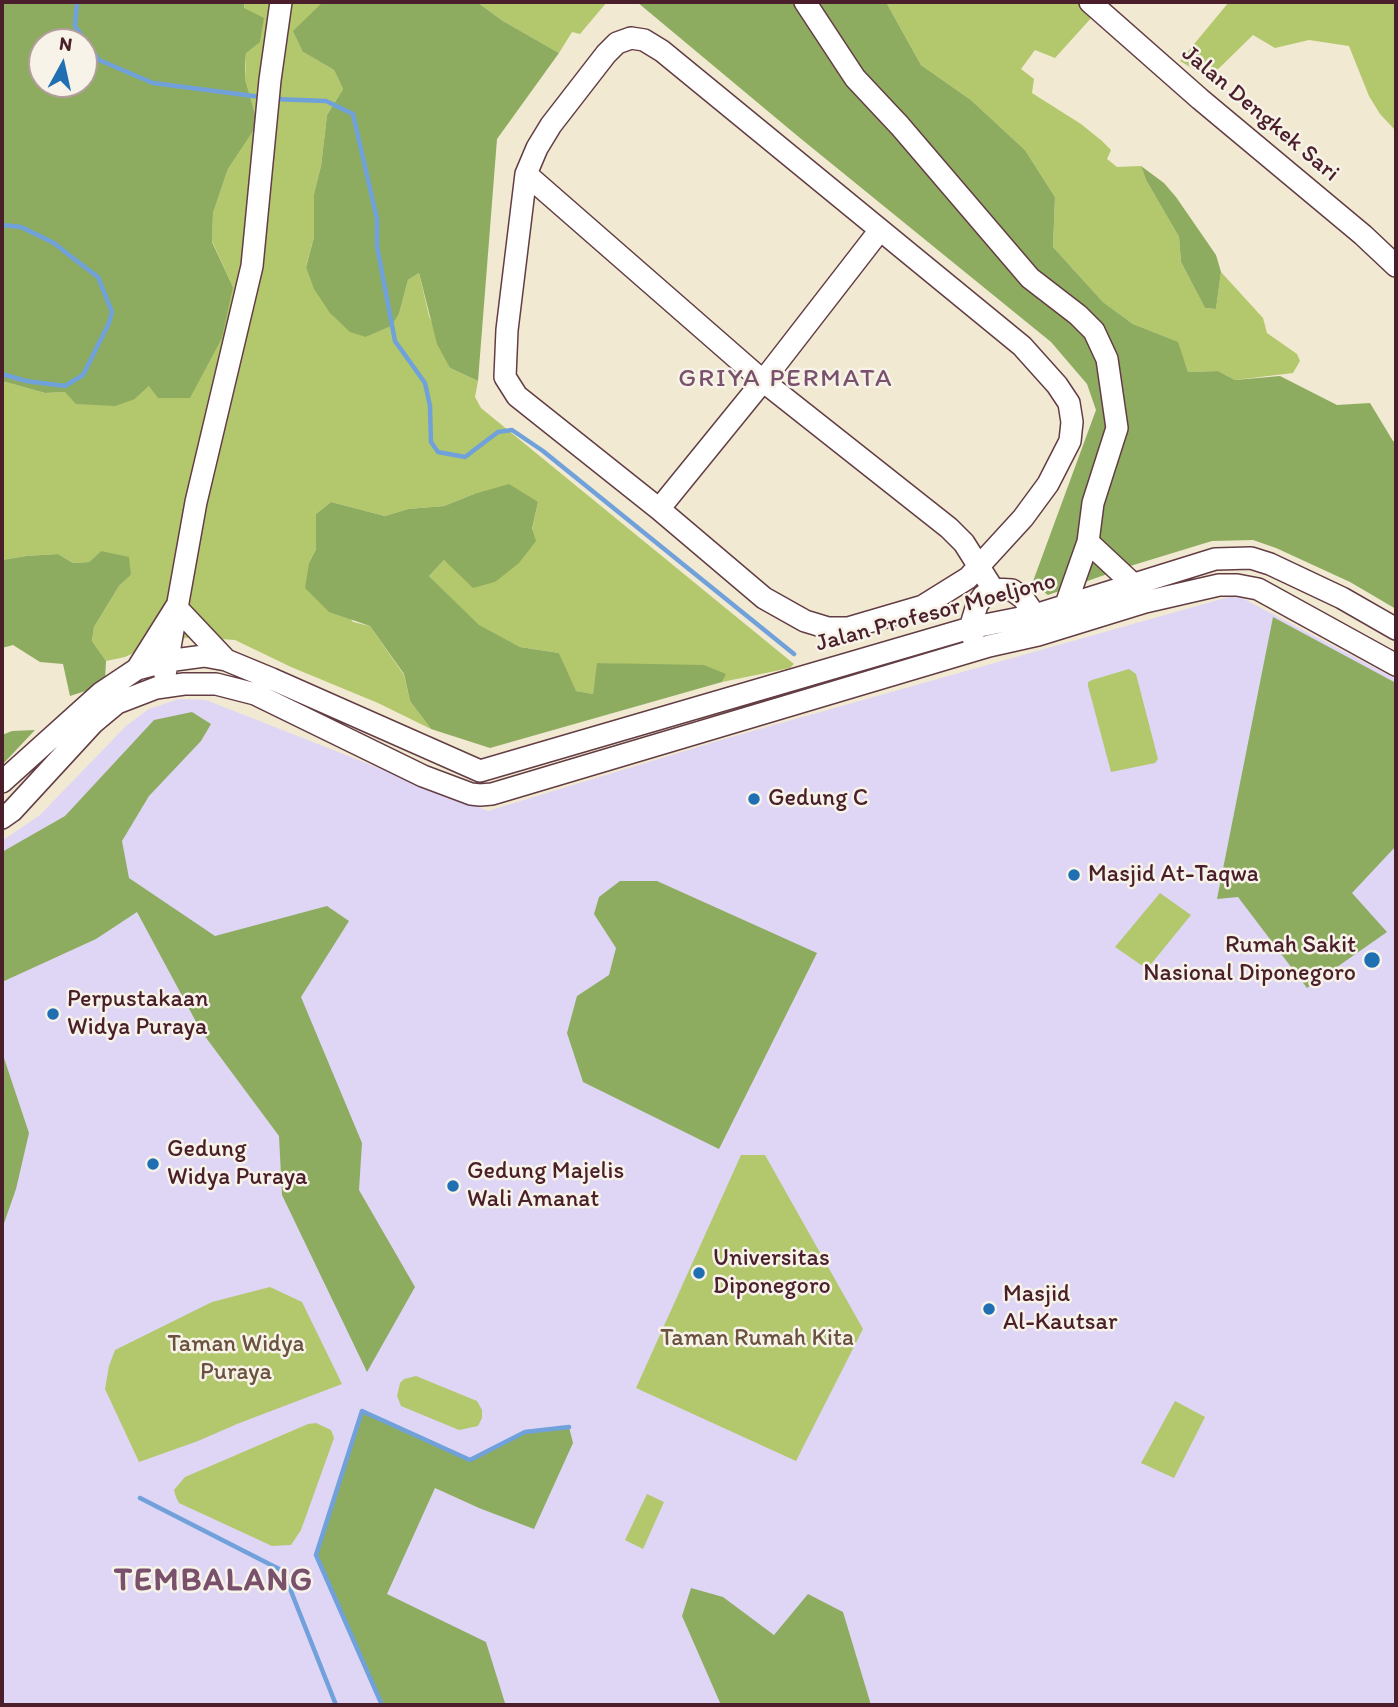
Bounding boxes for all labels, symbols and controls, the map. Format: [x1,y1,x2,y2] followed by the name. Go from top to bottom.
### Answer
[28,28,98,98] north arrow
[58,31,74,56] text: N
[1175,40,1345,188] street label: Jalan Dengkek Sari
[677,363,895,395] district label: GRIYA PERMATA
[813,567,1059,659] street label: Jalan Profesor Moeljono
[768,785,868,813] place label: Gedung C
[746,791,762,807] marker: Gedung C
[1088,861,1259,889] place label: Masjid At-Taqwa
[1066,867,1082,883] marker: Masjid At-Taqwa
[1143,932,1356,988] place label: Rumah Sakit Nasional Diponegoro
[1362,950,1382,970] marker: Rumah Sakit Nasional Diponegoro
[67,986,208,1042] place label: Perpustakaan Widya Puraya
[45,1006,61,1022] marker: Perpustakaan Widya Puraya
[167,1136,307,1192] place label: Gedung Widya Puraya
[145,1156,161,1172] marker: Gedung Widya Puraya
[467,1158,624,1214] place label: Gedung Majelis Wali Amanat
[445,1178,461,1194] marker: Gedung Majelis Wali Amanat
[713,1245,831,1301] place label: Universitas Diponegoro
[691,1265,707,1281] marker: Universitas Diponegoro
[1003,1281,1117,1337] place label: Masjid Al-Kautsar
[981,1301,997,1317] marker: Masjid Al-Kautsar
[660,1325,854,1353] park label: Taman Rumah Kita
[168,1331,304,1387] park label: Taman Widya Puraya
[115,1563,313,1601] district label: TEMBALANG

